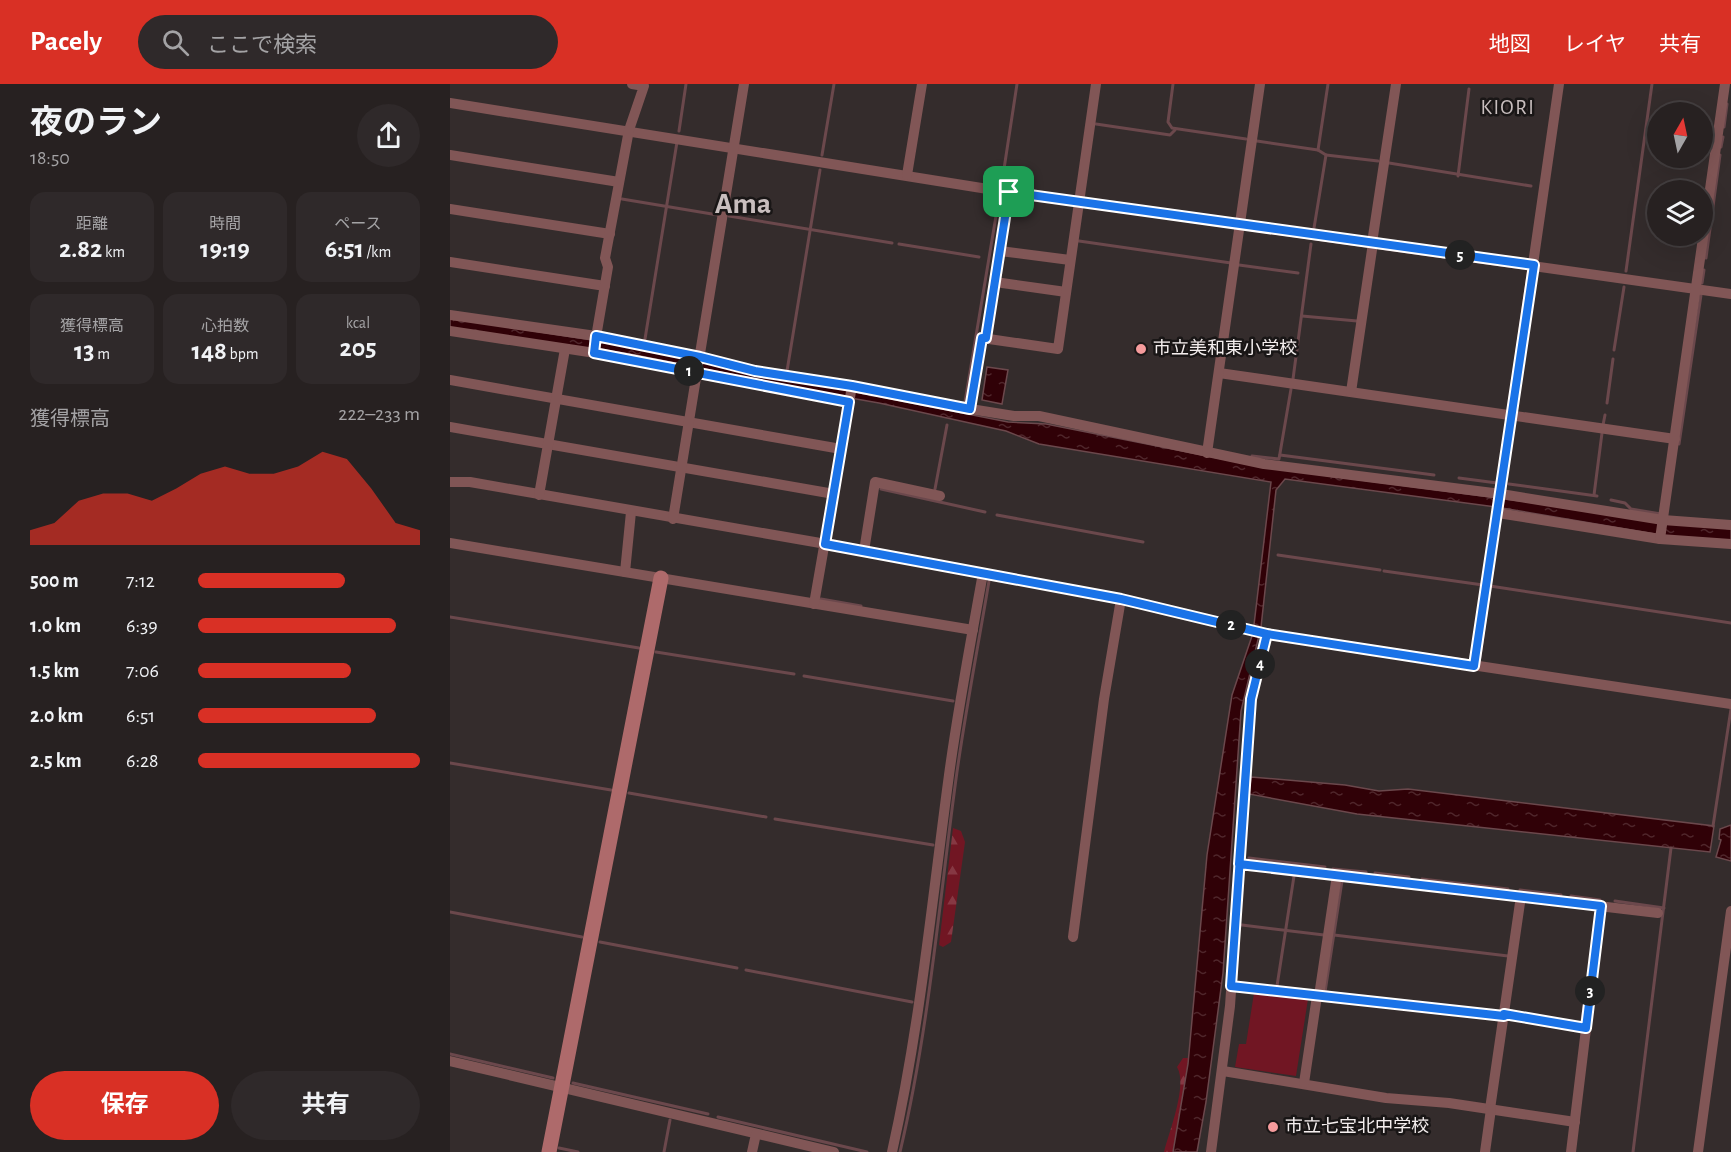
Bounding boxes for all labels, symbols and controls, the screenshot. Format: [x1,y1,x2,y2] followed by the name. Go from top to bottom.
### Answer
[138,15,558,69] search box
[159,26,192,59] icon: search
[30,28,102,56] text: Pacely
[207,34,317,56] text: ここで検索
[1489,34,1531,55] text: 地図
[1564,34,1626,55] text: レイヤ
[1659,34,1701,55] text: 共有
[1481,97,1535,118] district label: KIORI
[1647,102,1713,168] north arrow
[1647,102,1713,246] map controls
[357,104,420,167] button: share
[30,107,162,140] text: 夜のラン
[30,148,70,168] text: 18:50
[983,166,1034,217] pin
[992,175,1025,208] icon: arrive
[1647,180,1713,246] button: layers
[715,189,771,219] district label: Ama
[76,216,108,232] text: 距離
[209,216,241,232] text: 時間
[334,216,382,232] text: ペース
[59,236,102,262] text: 2.82
[200,236,250,262] text: 19:19
[325,236,364,262] text: 6:51
[1445,240,1475,270] pin: 5
[102,244,125,260] text: km
[364,244,391,260] text: /km
[1457,247,1463,263] text: 5
[346,315,370,331] text: kcal
[60,318,124,334] text: 獲得標高
[201,318,249,334] text: 心拍数
[339,335,377,361] text: 205
[74,338,95,364] text: 13
[192,338,227,364] text: 148
[1153,338,1297,358] place label: 市立美和東小学校
[1134,342,1148,356] marker: 市立美和東小学校
[95,346,110,362] text: m
[227,346,258,362] text: bpm
[674,356,704,386] pin: 1
[686,363,692,379] text: 1
[338,404,420,424] text: 222–233 m
[30,409,110,429] text: 獲得標高
[30,571,79,591] text: 500 m
[126,571,155,591] text: 7:12
[1216,610,1246,640] pin: 2
[30,616,81,636] text: 1.0 km
[126,616,158,636] text: 6:39
[1227,617,1235,633] text: 2
[1245,649,1275,679] pin: 4
[1256,656,1264,672] text: 4
[30,661,79,681] text: 1.5 km
[126,661,159,681] text: 7:06
[30,706,83,726] text: 2.0 km
[126,706,155,726] text: 6:51
[30,751,82,771] text: 2.5 km
[126,751,159,771] text: 6:28
[1575,976,1605,1006] pin: 3
[1587,983,1593,999] text: 3
[30,1071,219,1140] button: 保存
[231,1071,420,1140] button: 共有
[1285,1116,1429,1136] place label: 市立七宝北中学校
[1266,1120,1280,1134] marker: 市立七宝北中学校

